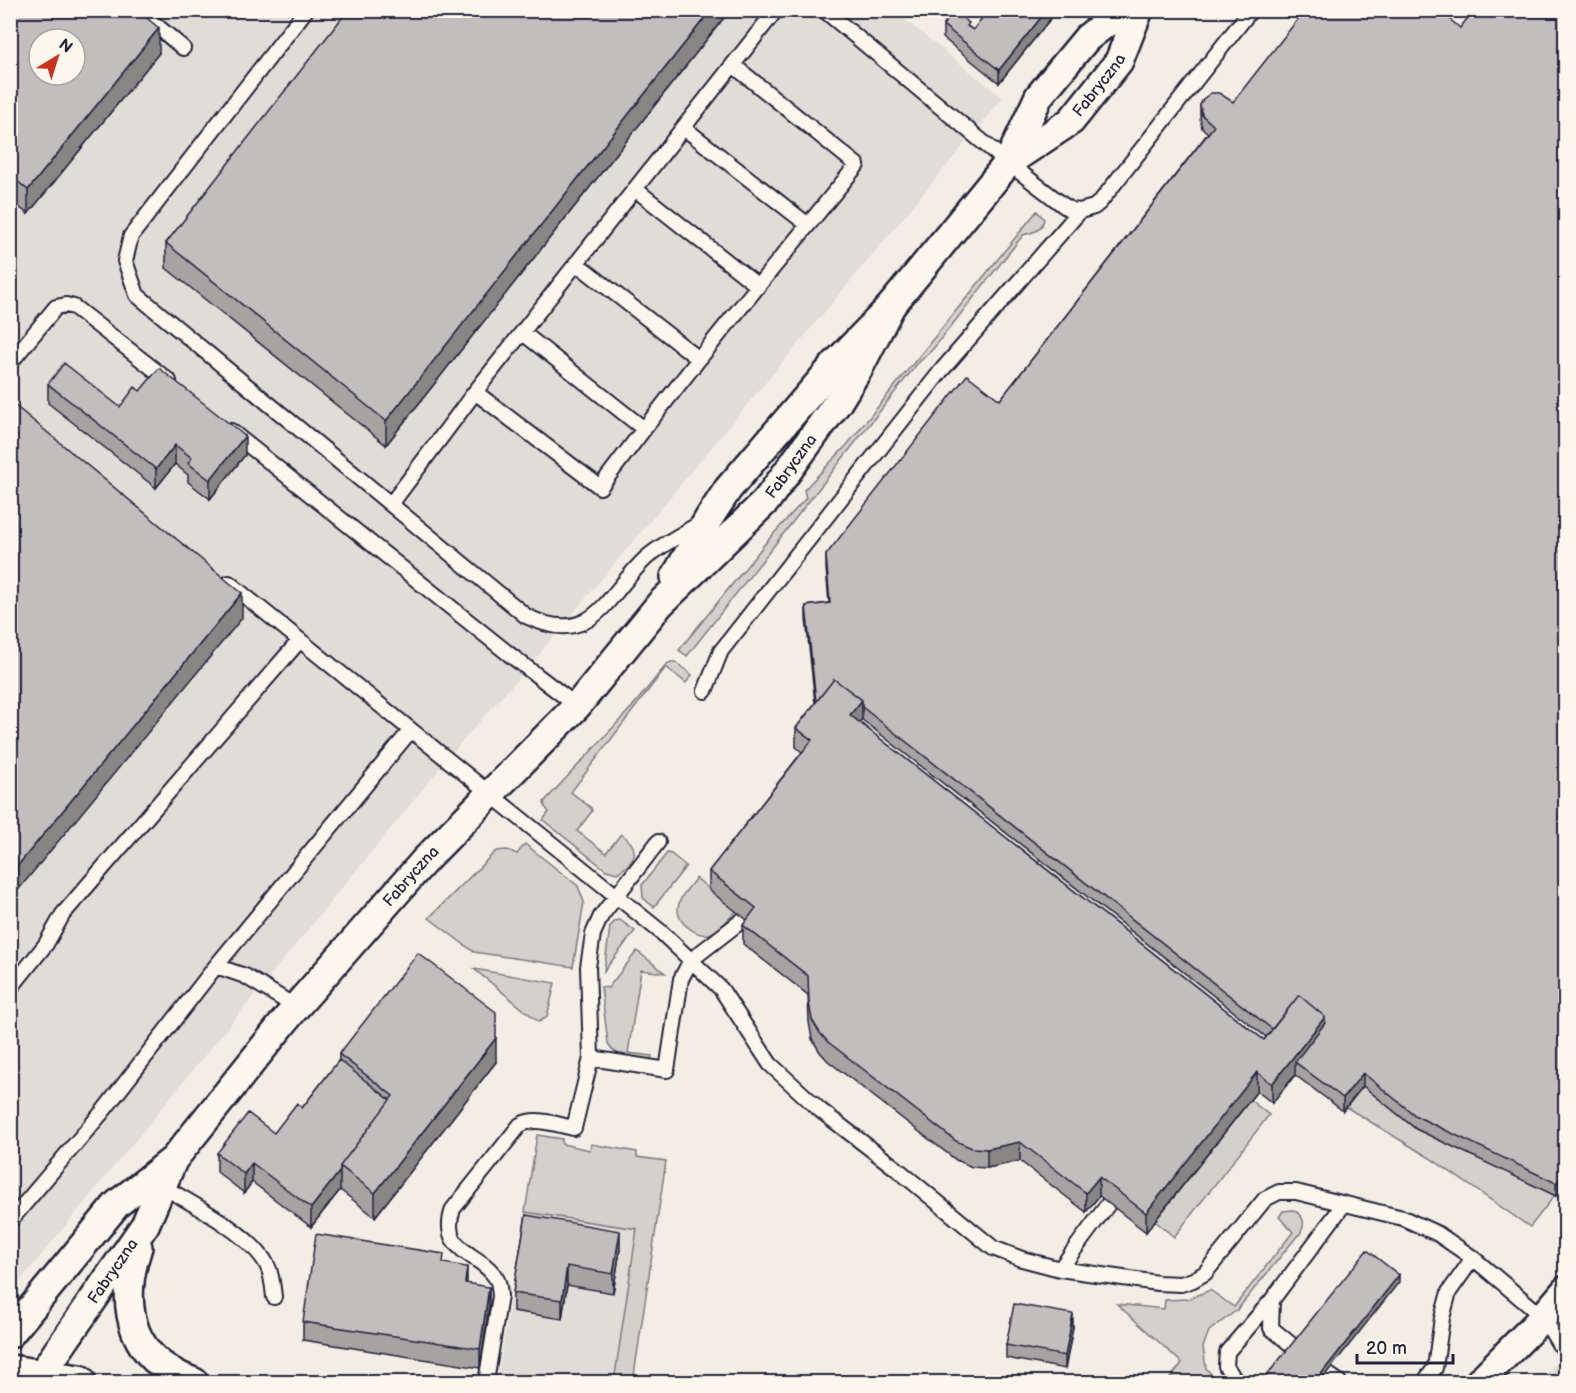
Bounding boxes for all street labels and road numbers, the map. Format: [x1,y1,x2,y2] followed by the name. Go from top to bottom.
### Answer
[1069,52,1130,120] street label: Fabryczna
[762,431,821,502] street label: Fabryczna
[379,842,443,911] street label: Fabryczna
[84,1235,142,1307] street label: Fabryczna

